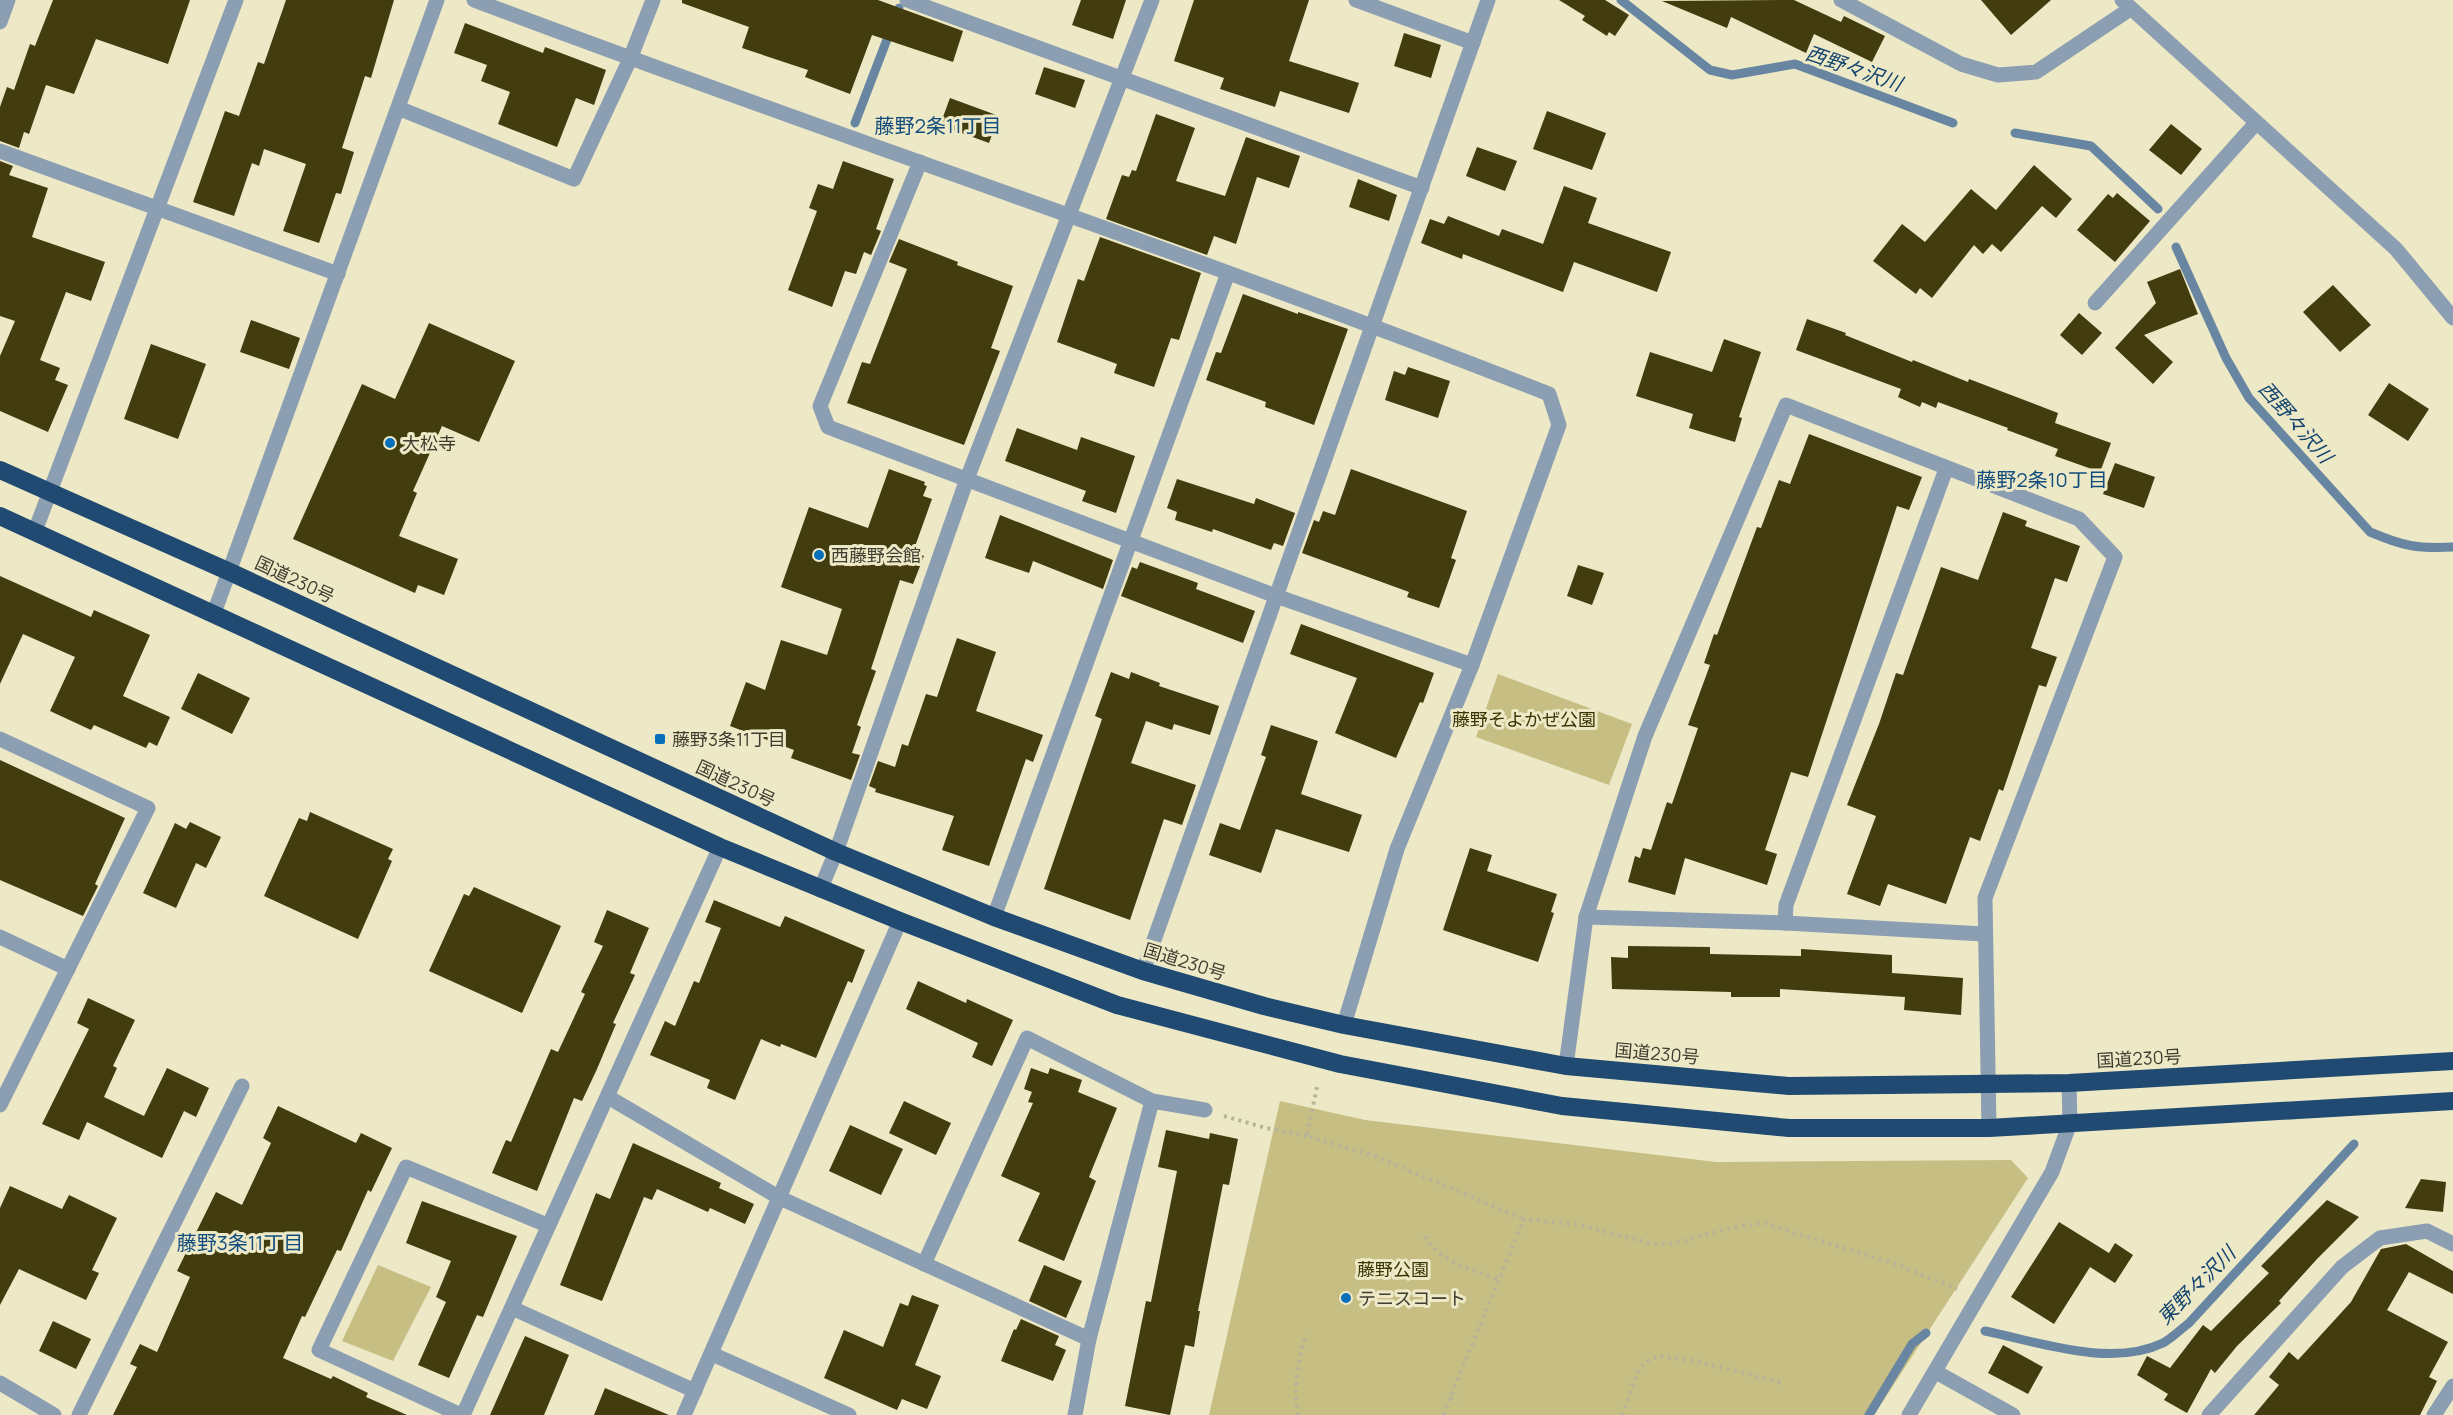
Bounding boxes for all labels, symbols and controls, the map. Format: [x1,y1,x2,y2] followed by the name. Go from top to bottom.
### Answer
[1802,39,1908,98] water label: 西野々沢川
[875,112,1002,139] district label: 藤野2条11丁目
[2253,375,2340,470] water label: 西野々沢川
[402,431,456,455] place label: 大松寺
[383,436,397,450] marker: 大松寺
[1976,466,2108,493] district label: 藤野2条10丁目
[831,543,921,567] place label: 西藤野会館
[812,548,826,562] marker: 西藤野会館
[251,550,339,608] street label: 国道230号
[1452,707,1596,731] park label: 藤野そよかぜ公園
[672,727,786,751] place label: 藤野3条11丁目
[653,732,667,746] marker: 藤野3条11丁目
[692,754,780,812] street label: 国道230号
[1141,937,1229,985] street label: 国道230号
[1614,1037,1700,1069] street label: 国道230号
[2096,1044,2182,1072] street label: 国道230号
[177,1229,303,1256] district label: 藤野3条11丁目
[2151,1239,2242,1330] water label: 東野々沢川
[1357,1257,1429,1281] park label: 藤野公園
[1358,1286,1466,1310] place label: テニスコート
[1339,1291,1353,1305] marker: テニスコート

